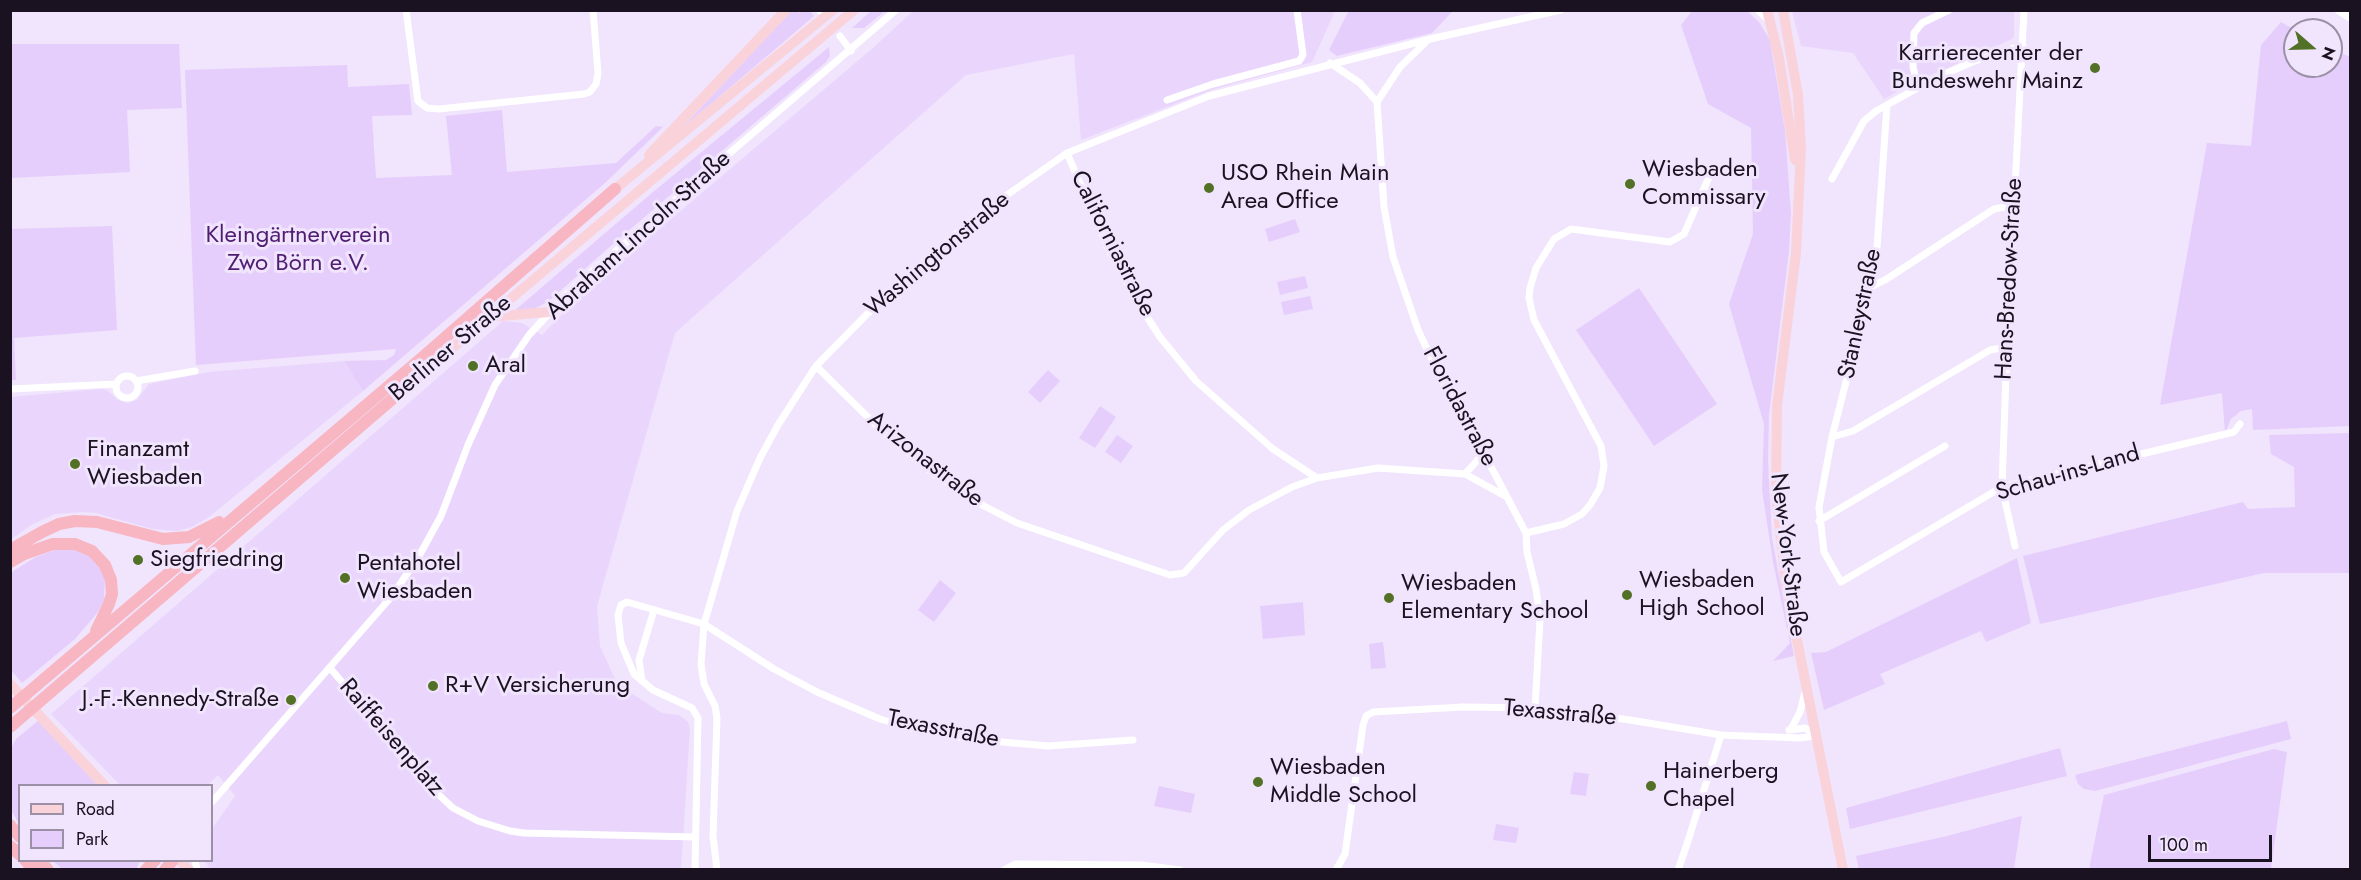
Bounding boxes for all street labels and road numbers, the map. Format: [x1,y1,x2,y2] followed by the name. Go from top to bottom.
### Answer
[540,145,738,327] street label: Abraham-Lincoln-Straße
[1063,166,1161,322] street label: Californiastraße
[1990,177,2030,381] street label: Hans-Bredow-Straße
[860,186,1016,324] street label: Washingtonstraße
[1833,246,1889,382] street label: Stanleystraße
[384,290,518,408] street label: Berliner Straße
[1415,342,1503,472] street label: Floridastraße
[861,406,989,514] street label: Arizonastraße
[1993,440,2143,508] street label: Schau-ins-Land
[1763,472,1811,638] street label: New-York-Straße
[332,674,450,802] street label: Raiffeisenplatz
[1502,695,1618,733] street label: Texasstraße
[885,705,1001,755] street label: Texasstraße

